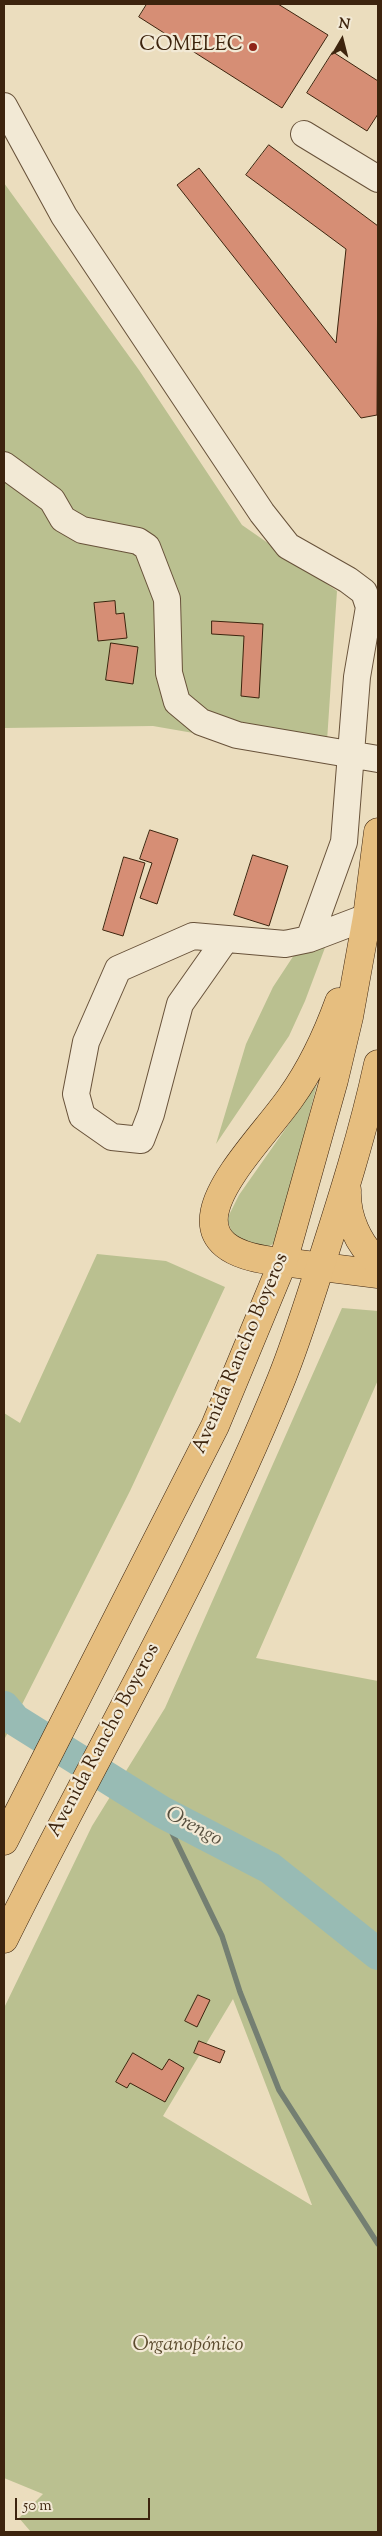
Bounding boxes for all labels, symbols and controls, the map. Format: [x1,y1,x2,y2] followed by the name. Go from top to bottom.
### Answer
[337,14,351,36] text: N
[317,15,367,65] north arrow
[139,35,243,59] place label: COMELEC
[247,41,259,53] marker: COMELEC
[189,1250,295,1458] street label: Avenida Rancho Boyeros
[44,1640,166,1842] street label: Avenida Rancho Boyeros
[160,1803,226,1853] water label: Orengo
[133,2335,243,2359] park label: Organopónico
[18,2488,152,2520] scale bar
[23,2496,52,2517] text: 50 m

